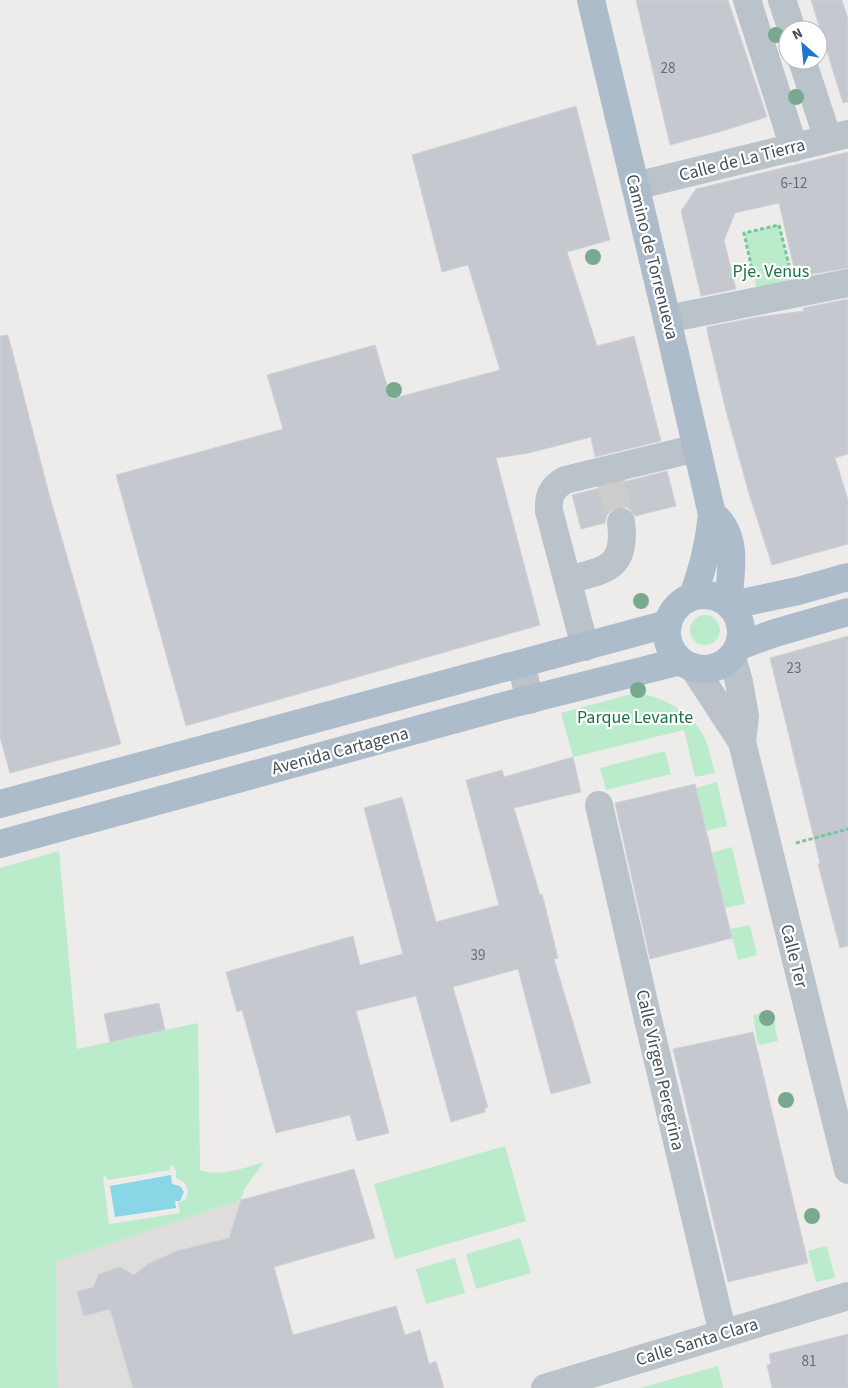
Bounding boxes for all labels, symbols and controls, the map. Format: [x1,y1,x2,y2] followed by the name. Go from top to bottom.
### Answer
[778,20,828,70] north arrow
[789,23,806,45] text: N
[661,58,675,79] house number: 28
[676,132,808,188] street label: Calle de La Tierra
[619,172,685,342] street label: Camino de Torrenueva
[780,173,808,194] house number: 6-12
[733,259,809,284] park label: Pje. Venus
[787,658,801,679] house number: 23
[577,705,693,730] park label: Parque Levante
[269,721,411,781] street label: Avenida Cartagena
[774,922,814,991] street label: Calle Ter
[471,945,485,966] house number: 39
[629,987,691,1153] street label: Calle Virgen Peregrina
[633,1312,761,1372] street label: Calle Santa Clara
[802,1351,816,1372] house number: 81

